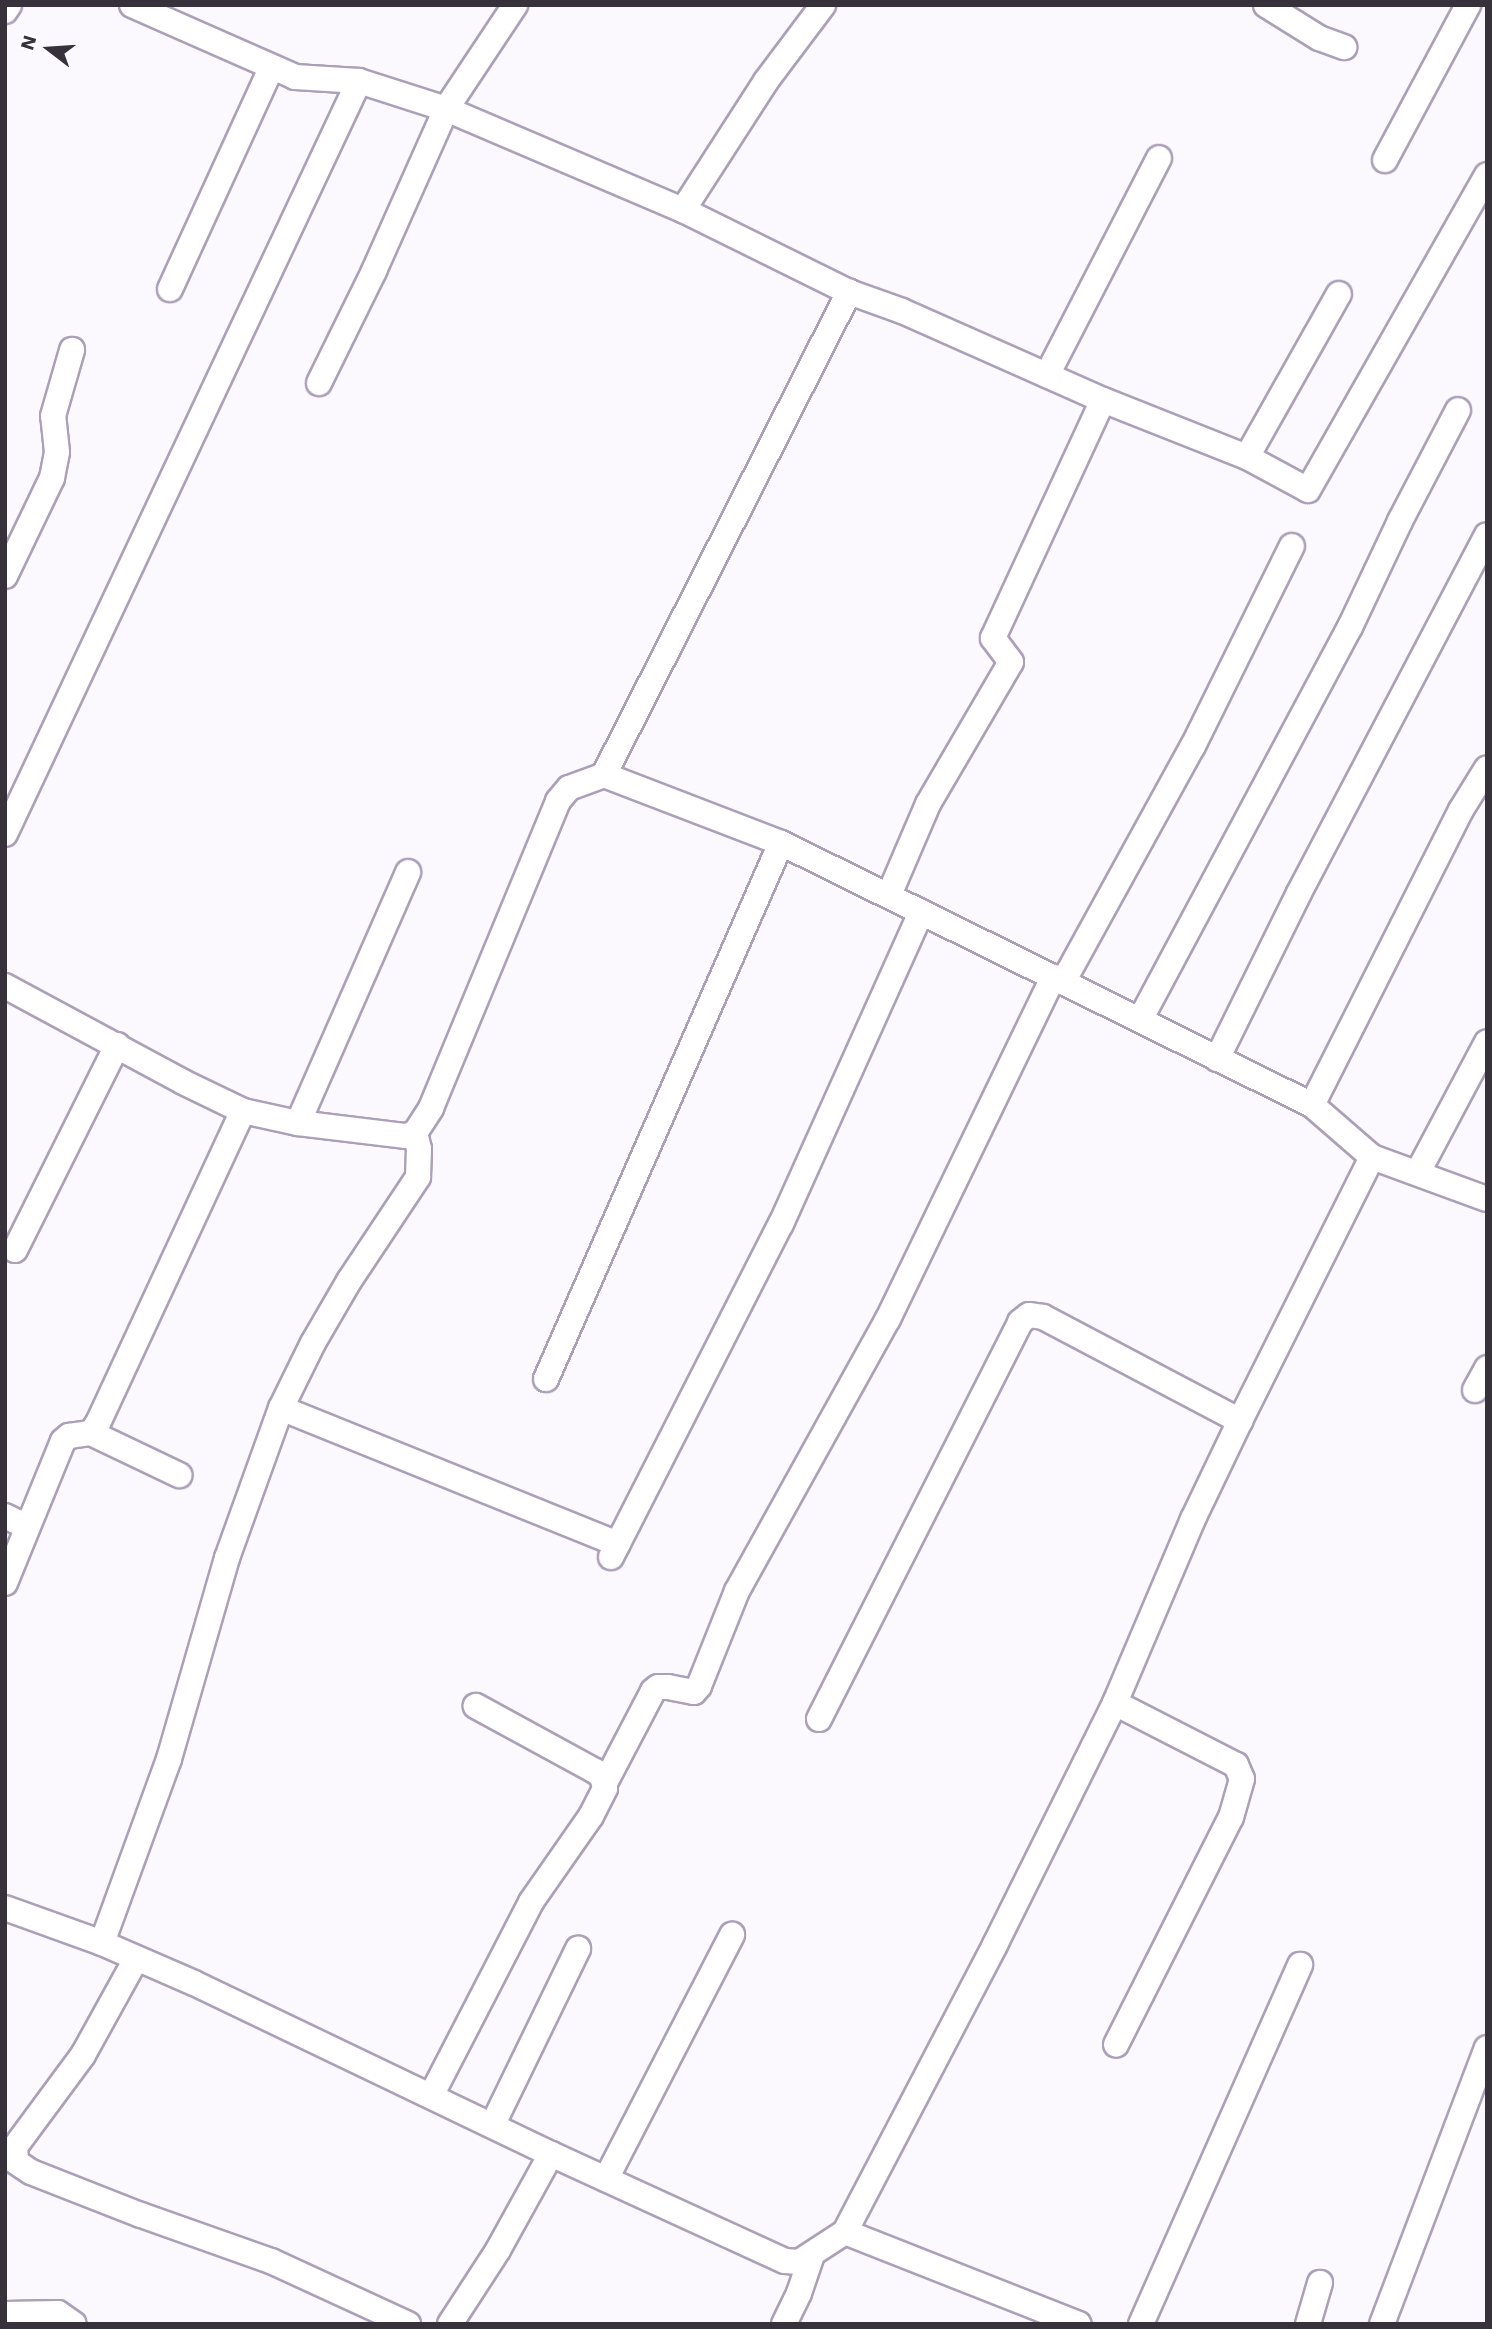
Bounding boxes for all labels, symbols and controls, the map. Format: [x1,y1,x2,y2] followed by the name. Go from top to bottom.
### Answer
[14,14,84,84] north arrow
[15,33,41,53] text: N

